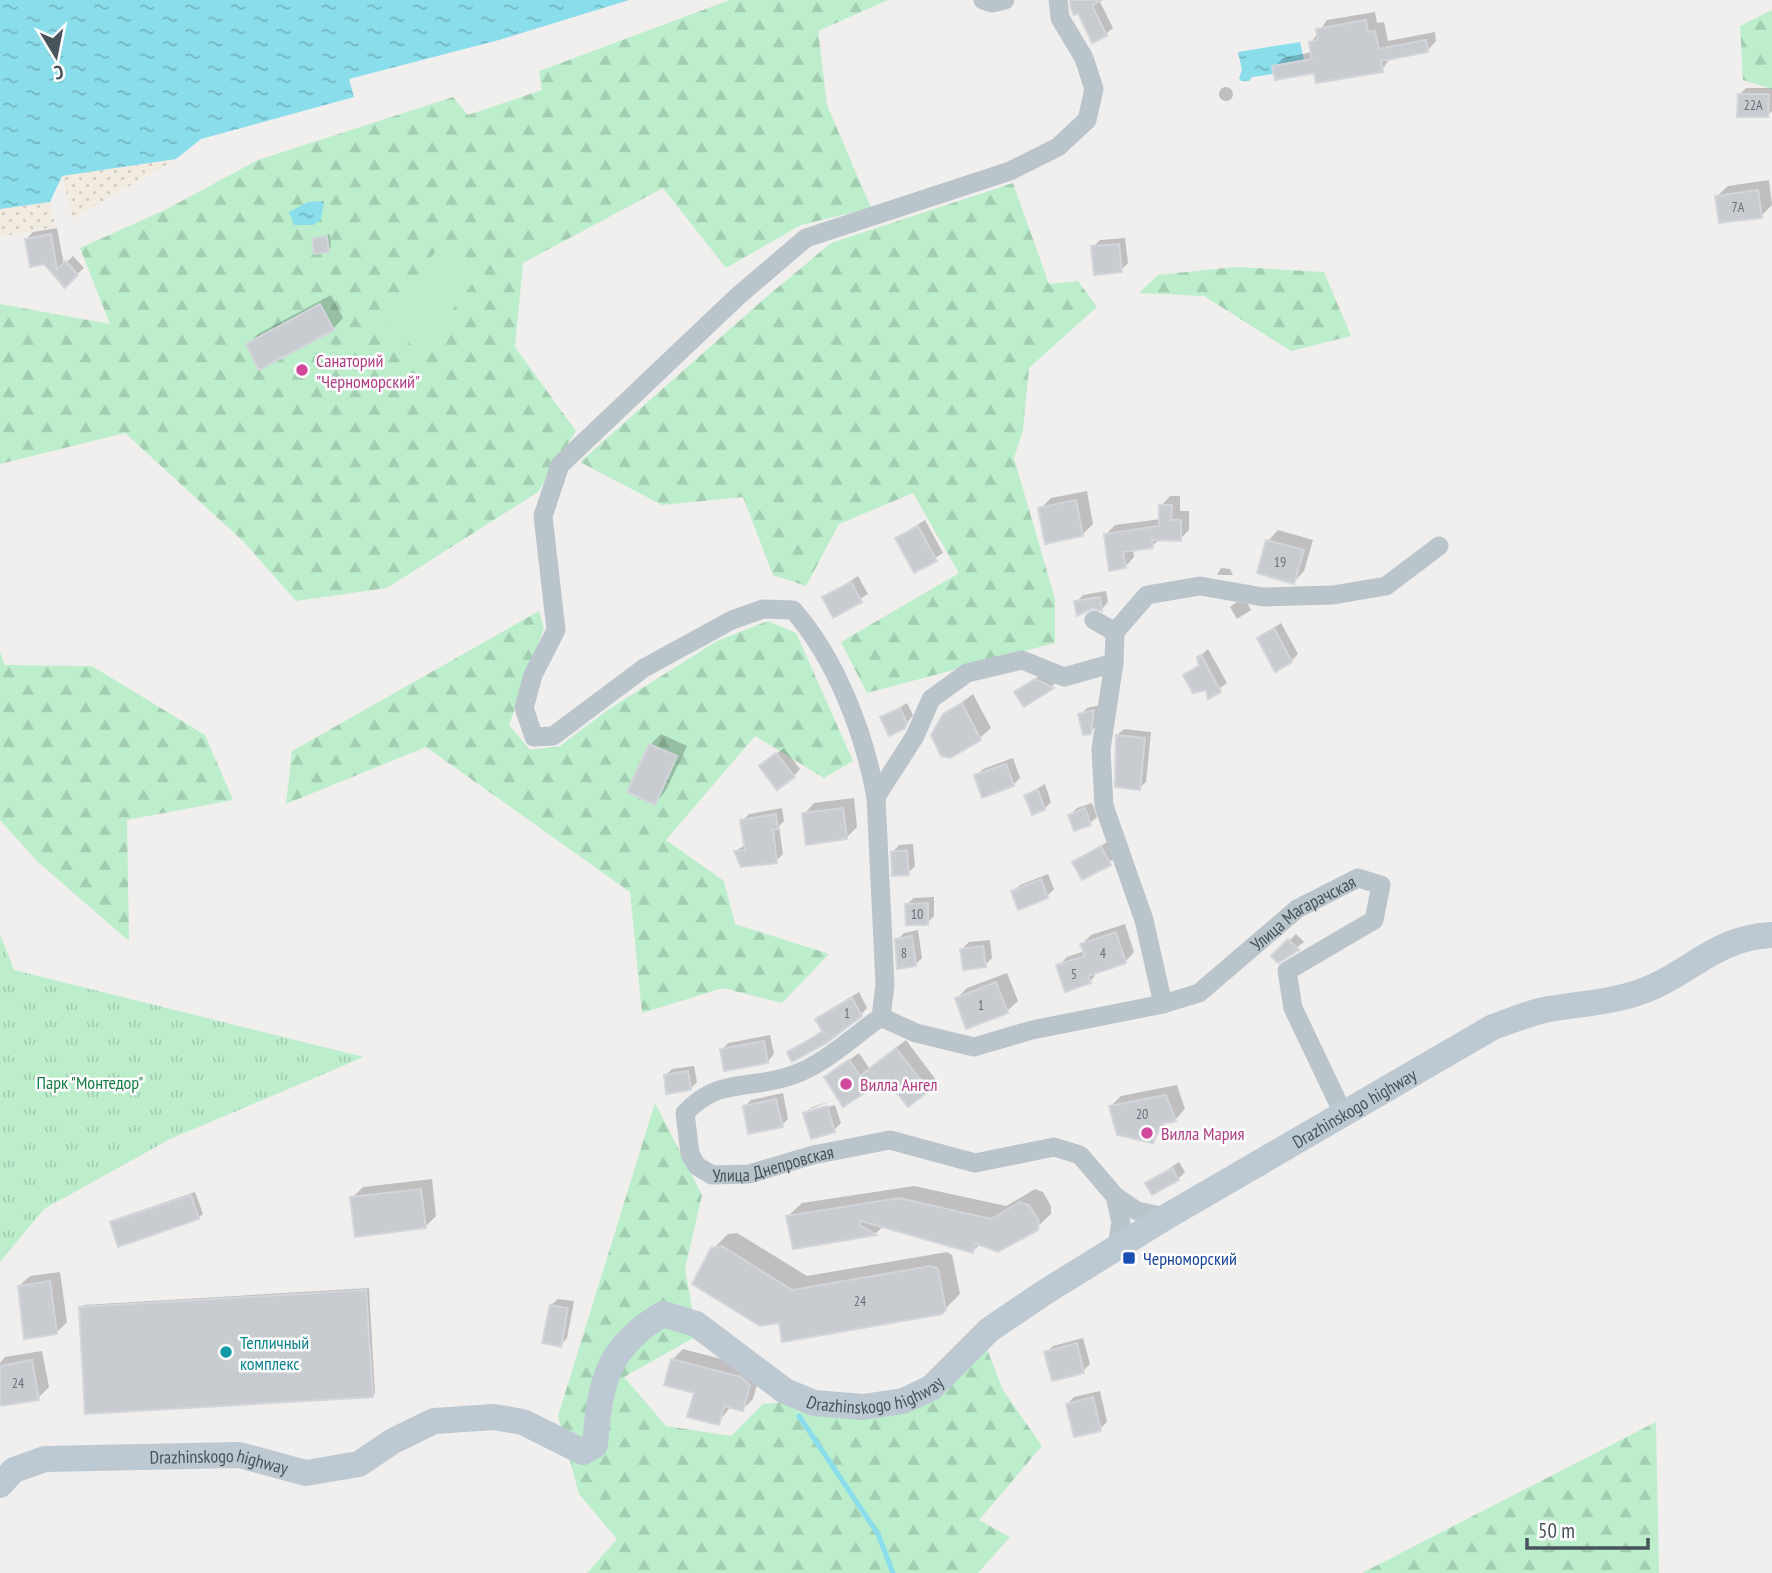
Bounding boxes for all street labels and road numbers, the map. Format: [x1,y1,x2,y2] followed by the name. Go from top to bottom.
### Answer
[1246,870,1359,955] street label: Улица Магарачская
[1288,1062,1421,1153] street label: Drazhinskogo highway
[712,1140,836,1186] street label: Улица Днепровская
[803,1371,948,1419] street label: Drazhinskogo highway
[149,1443,291,1479] street label: Drazhinskogo highway

